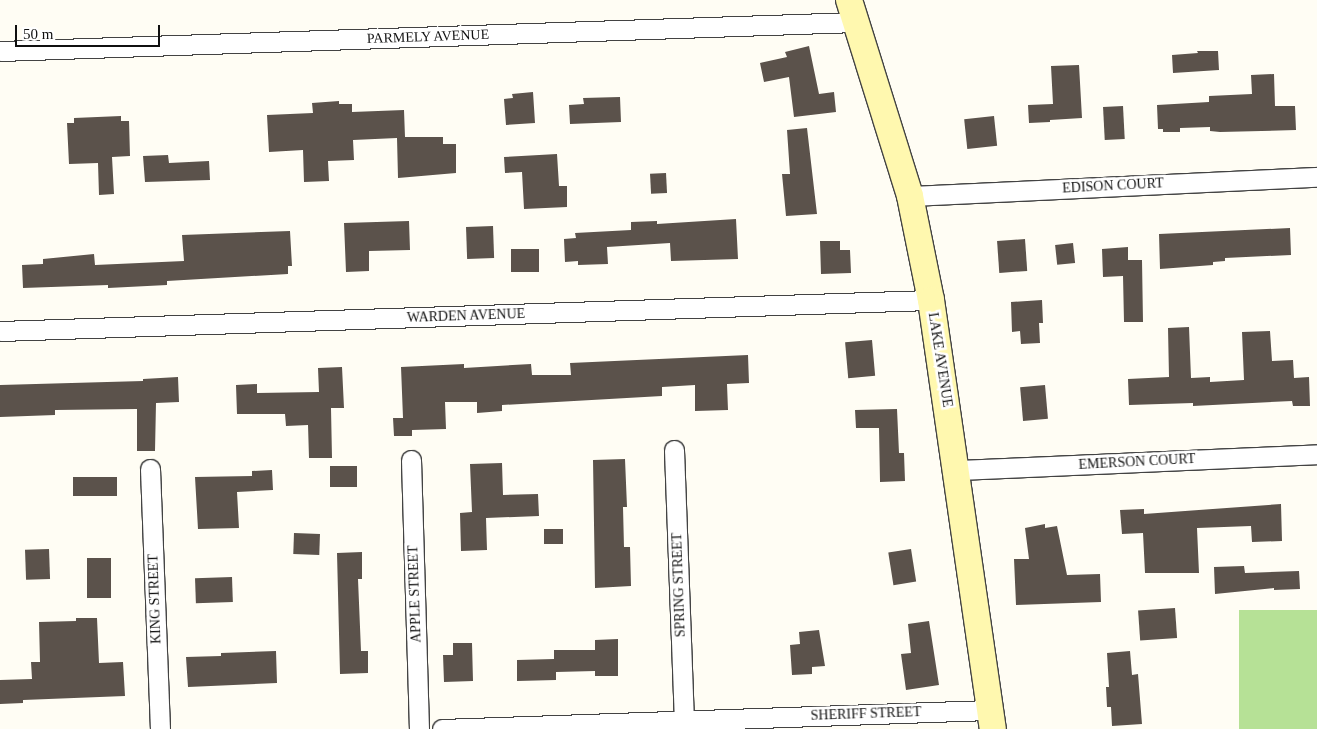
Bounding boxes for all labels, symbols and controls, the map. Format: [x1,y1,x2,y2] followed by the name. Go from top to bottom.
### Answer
[18,15,162,47] scale bar
[23,26,53,42] text: 50 m
[366,26,490,48] street label: PARMELY AVENUE
[1062,175,1164,197] street label: EDISON COURT
[406,306,526,326] street label: WARDEN AVENUE
[924,311,956,409] street label: LAKE AVENUE
[1078,451,1196,473] street label: EMERSON COURT
[669,532,689,638] street label: SPRING STREET
[405,545,425,643] street label: APPLE STREET
[145,554,165,644] street label: KING STREET
[810,704,922,724] street label: SHERIFF STREET

